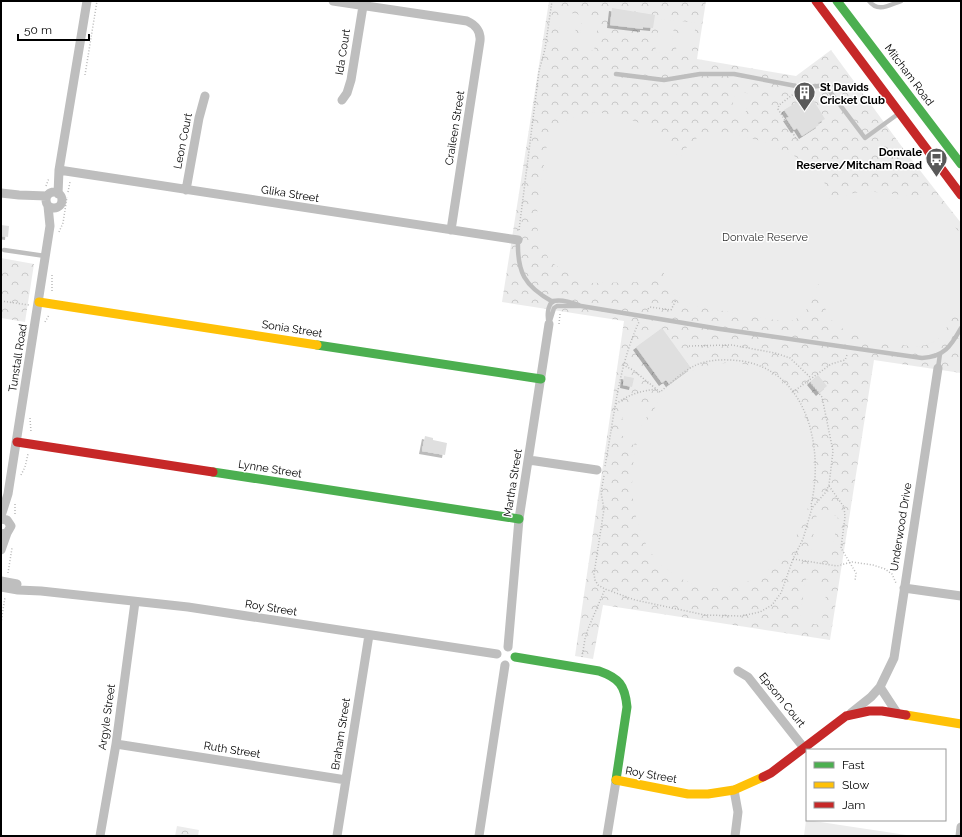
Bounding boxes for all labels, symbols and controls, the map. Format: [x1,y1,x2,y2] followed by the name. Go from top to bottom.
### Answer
[18,16,89,42] scale bar
[24,23,52,37] text: 50 m
[333,28,353,76] street label: Ida Court
[882,42,936,108] street label: Mitcham Road
[791,80,817,113] building icon: St Davids Cricket Club
[820,81,885,107] place label: St Davids Cricket Club
[443,89,467,166] street label: Craileen Street
[171,112,195,170] street label: Leon Court
[924,145,950,178] bus stop icon: Donvale Reserve/Mitcham Road
[796,146,922,172] place label: Donvale Reserve/Mitcham Road
[260,183,320,205] street label: Glika Street
[722,231,808,244] park label: Donvale Reserve
[261,318,324,340] street label: Sonia Street
[6,323,30,393] street label: Tunstall Road
[501,448,525,518] street label: Martha Street
[237,458,303,480] street label: Lynne Street
[888,481,915,572] street label: Underwood Drive
[244,597,298,619] street label: Roy Street
[756,670,808,730] street label: Epsom Court
[96,683,118,751] street label: Argyle Street
[329,697,353,771] street label: Braham Street
[203,739,261,761] street label: Ruth Street
[806,749,946,821] legend
[842,758,865,772] text: Fast
[624,764,678,786] street label: Roy Street
[842,778,869,792] text: Slow
[842,798,865,812] text: Jam

